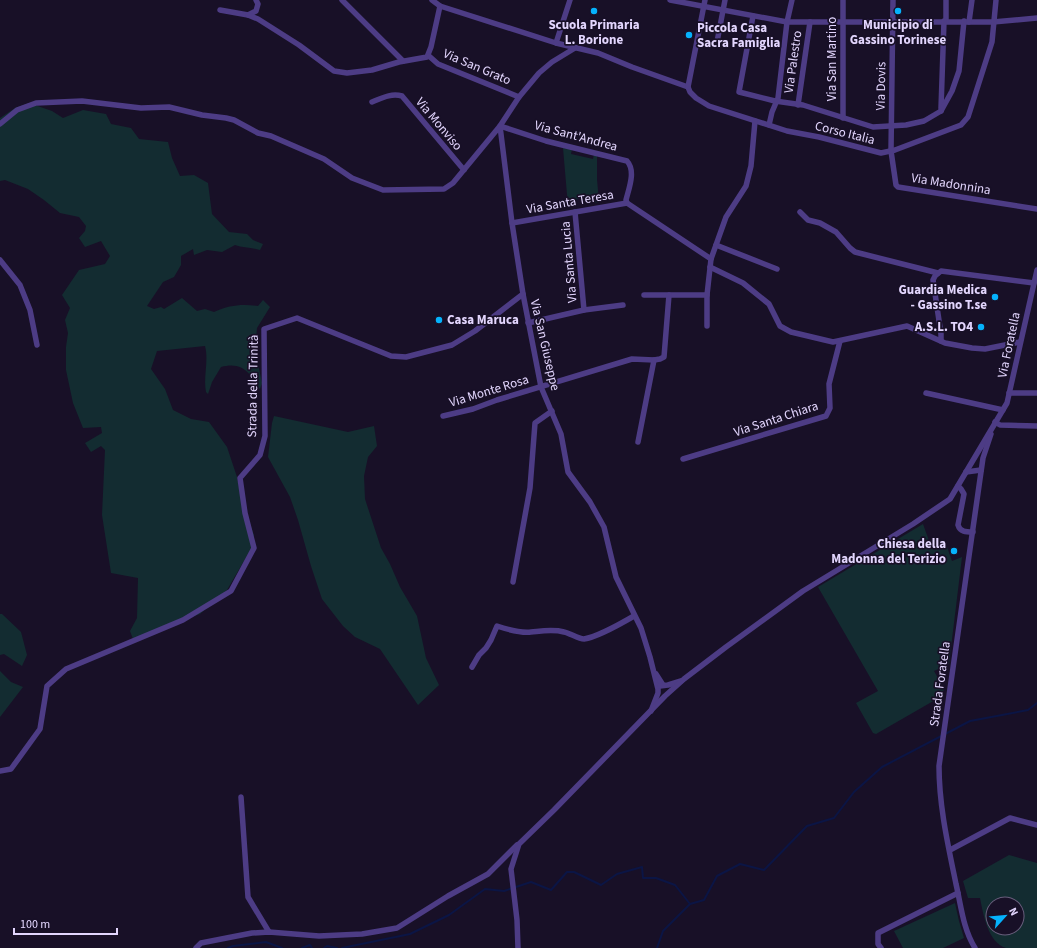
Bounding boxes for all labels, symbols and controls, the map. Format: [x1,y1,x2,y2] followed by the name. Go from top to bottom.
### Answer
[589,6,599,16] marker: Scuola Primaria L. Borione
[893,6,903,16] marker: Municipio di Gassino Torinese
[548,16,640,49] place label: Scuola Primaria L. Borione
[850,16,946,49] place label: Municipio di Gassino Torinese
[823,17,841,101] street label: Via San Martino
[697,19,781,52] place label: Piccola Casa Sacra Famiglia
[780,29,806,95] street label: Via Palestro
[684,30,694,40] marker: Piccola Casa Sacra Famiglia
[440,45,514,89] street label: Via San Grato
[872,61,890,111] street label: Via Dovis
[411,94,467,154] street label: Via Monviso
[533,116,619,156] street label: Via Sant'Andrea
[813,117,877,149] street label: Corso Italia
[910,169,992,199] street label: Via Madonnina
[525,185,615,219] street label: Via Santa Teresa
[556,220,582,304] street label: Via Santa Lucia
[898,281,987,314] place label: Guardia Medica - Gassino T.se
[990,292,1000,302] marker: Guardia Medica - Gassino T.se
[526,298,564,392] street label: Via San Giuseppe
[993,310,1025,380] street label: Via Foratella
[447,311,519,329] place label: Casa Maruca
[434,315,444,325] marker: Casa Maruca
[914,318,973,336] place label: A.S.L. TO4
[976,322,986,332] marker: A.S.L. TO4
[243,335,263,437] street label: Strada della Trinità
[447,370,531,412] street label: Via Monte Rosa
[731,397,821,441] street label: Via Santa Chiara
[831,535,946,568] place label: Chiesa della Madonna del Terizio
[949,546,959,556] marker: Chiesa della Madonna del Terizio
[925,640,955,728] street label: Strada Foratella
[985,896,1025,936] north arrow
[1005,905,1022,918] text: N
[14,910,117,936] scale bar
[20,916,50,933] text: 100 m

